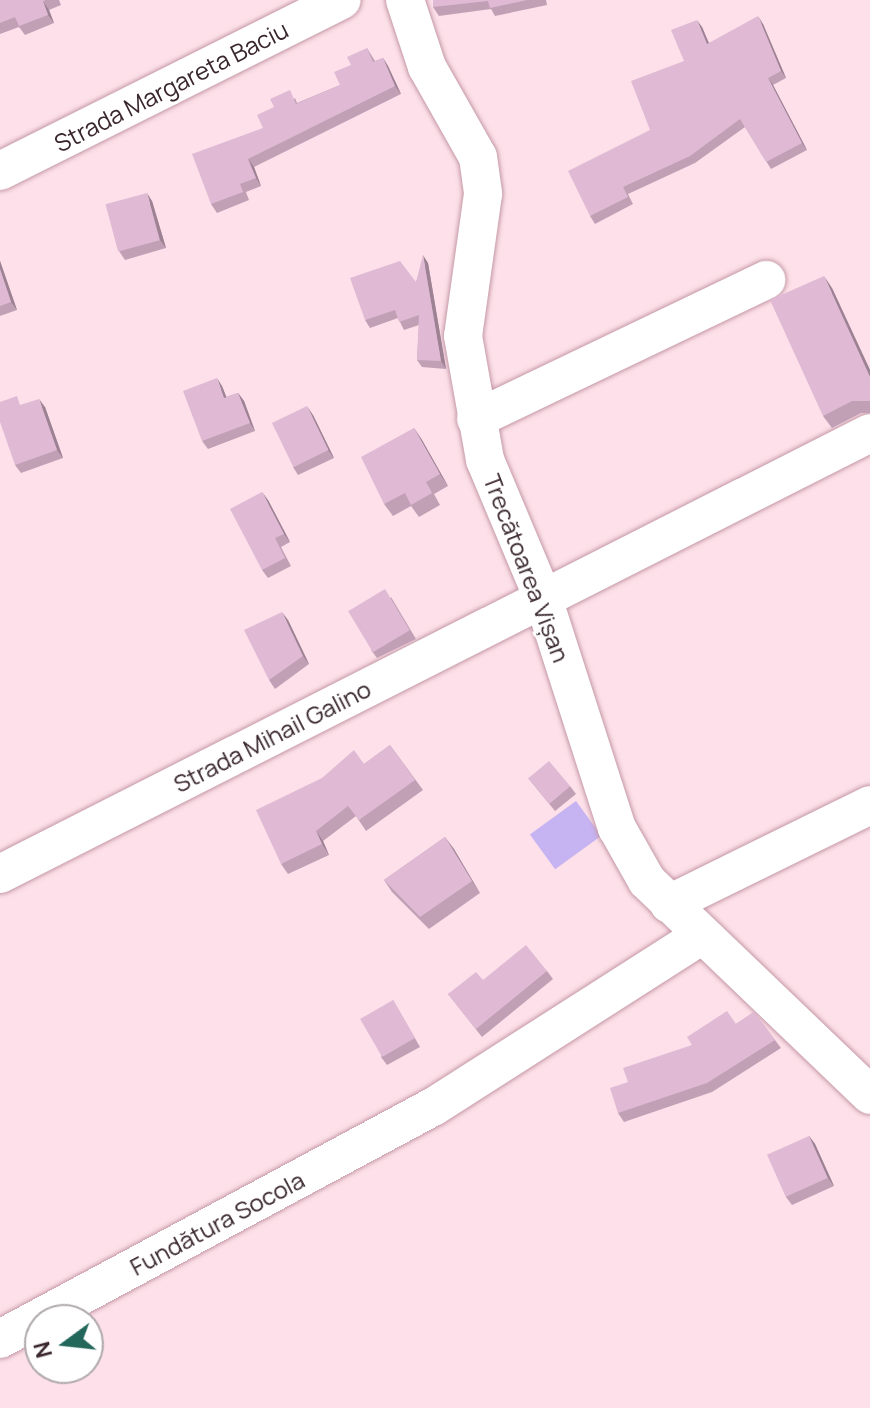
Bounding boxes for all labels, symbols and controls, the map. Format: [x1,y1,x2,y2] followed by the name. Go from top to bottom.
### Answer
[49,14,293,158] street label: Strada Margareta Baciu
[478,470,576,666] street label: Trecătoarea Vișan
[169,674,375,798] street label: Strada Mihail Galino
[125,1165,309,1281] street label: Fundătura Socola
[24,1304,104,1384] north arrow
[26,1338,59,1361] text: N

